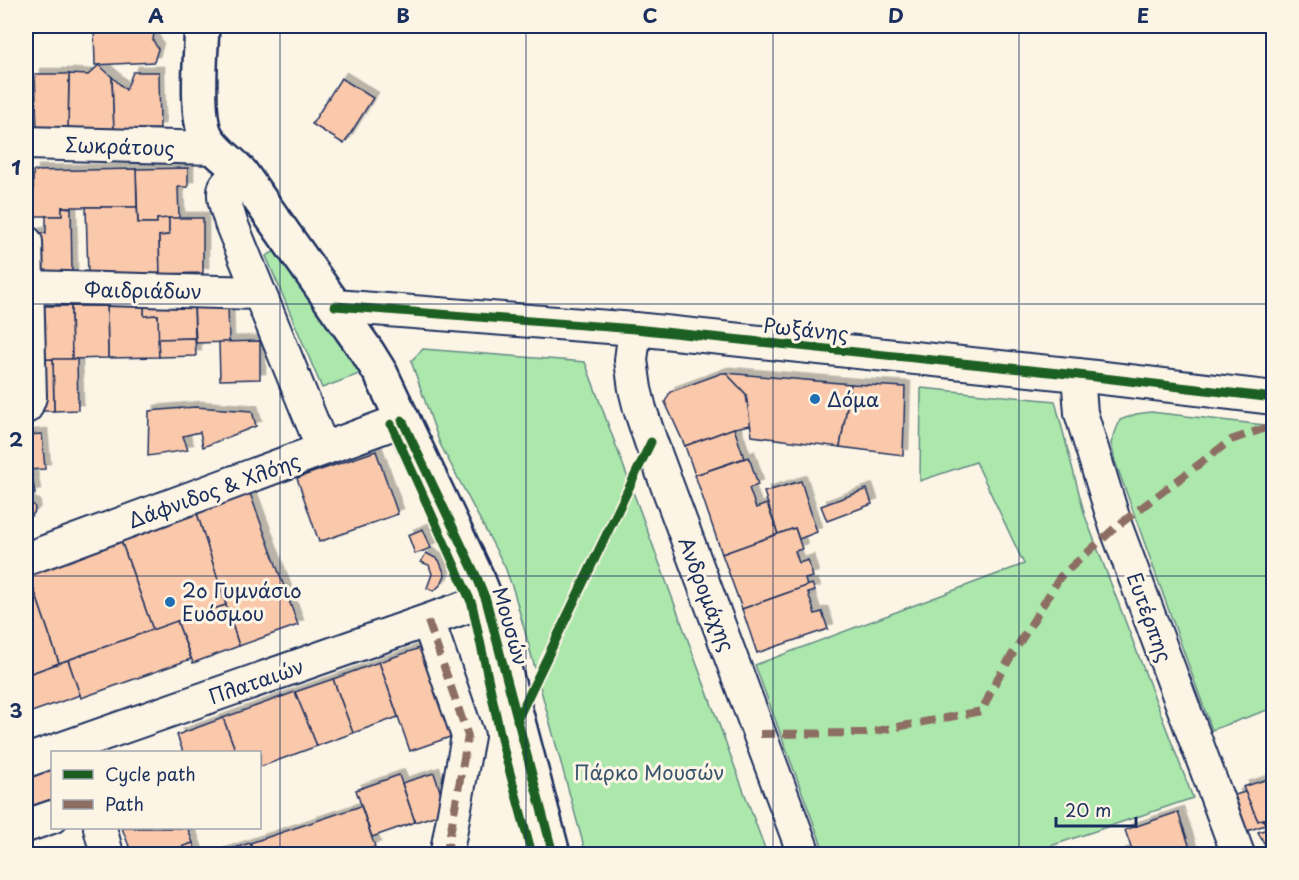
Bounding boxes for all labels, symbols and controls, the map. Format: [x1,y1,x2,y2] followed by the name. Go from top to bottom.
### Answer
[148,0,164,30] text: A
[396,0,410,30] text: B
[642,0,658,30] text: C
[888,0,904,30] text: D
[1137,0,1149,30] text: E
[65,129,175,163] street label: Σωκράτους
[11,152,21,182] text: 1
[84,274,202,306] street label: Φαιδριάδων
[762,310,850,348] street label: Ρωξάνης
[827,384,879,414] place label: Δόμα
[808,392,822,406] marker: Δόμα
[9,424,23,454] text: 2
[124,445,304,535] street label: Δάφνιδος & Χλόης
[671,532,743,656] street label: Ανδρομάχης
[1120,568,1180,666] street label: Ευτέρπης
[182,575,301,628] place label: 2ο Γυμνάσιο Ευόσμου
[485,583,537,669] street label: Μουσών
[163,595,177,609] marker: 2ο Γυμνάσιο Ευόσμου
[204,651,308,711] street label: Πλαταιών
[9,695,23,725] text: 3
[51,751,261,829] legend
[574,757,724,787] park label: Πάρκο Μουσών
[105,760,196,787] text: Cycle path
[105,790,144,817] text: Path
[1056,790,1136,828] scale bar
[1065,796,1111,823] text: 20 m

